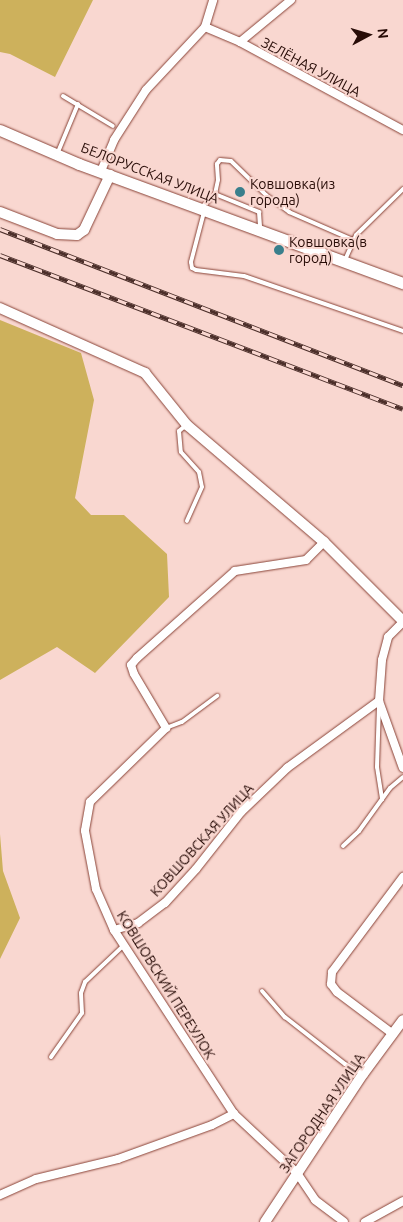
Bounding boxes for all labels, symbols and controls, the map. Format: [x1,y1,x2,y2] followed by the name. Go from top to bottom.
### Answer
[343,10,393,60] north arrow
[374,27,391,39] text: N
[258,34,364,100] street label: ЗЕЛЁНАЯ УЛИЦА
[79,139,221,207] street label: БЕЛОРУССКАЯ УЛИЦА
[250,176,335,208] place label: Ковшовка(из города)
[234,186,246,198] marker: Ковшовка(из города)
[289,234,367,266] place label: Ковшовка(в город)
[273,244,285,256] marker: Ковшовка(в город)
[147,780,257,900] street label: КОВШОВСКАЯ УЛИЦА
[113,908,219,1062] street label: КОВШОВСКИЙ ПЕРЕУЛОК
[276,1050,368,1176] street label: ЗАГОРОДНАЯ УЛИЦА

